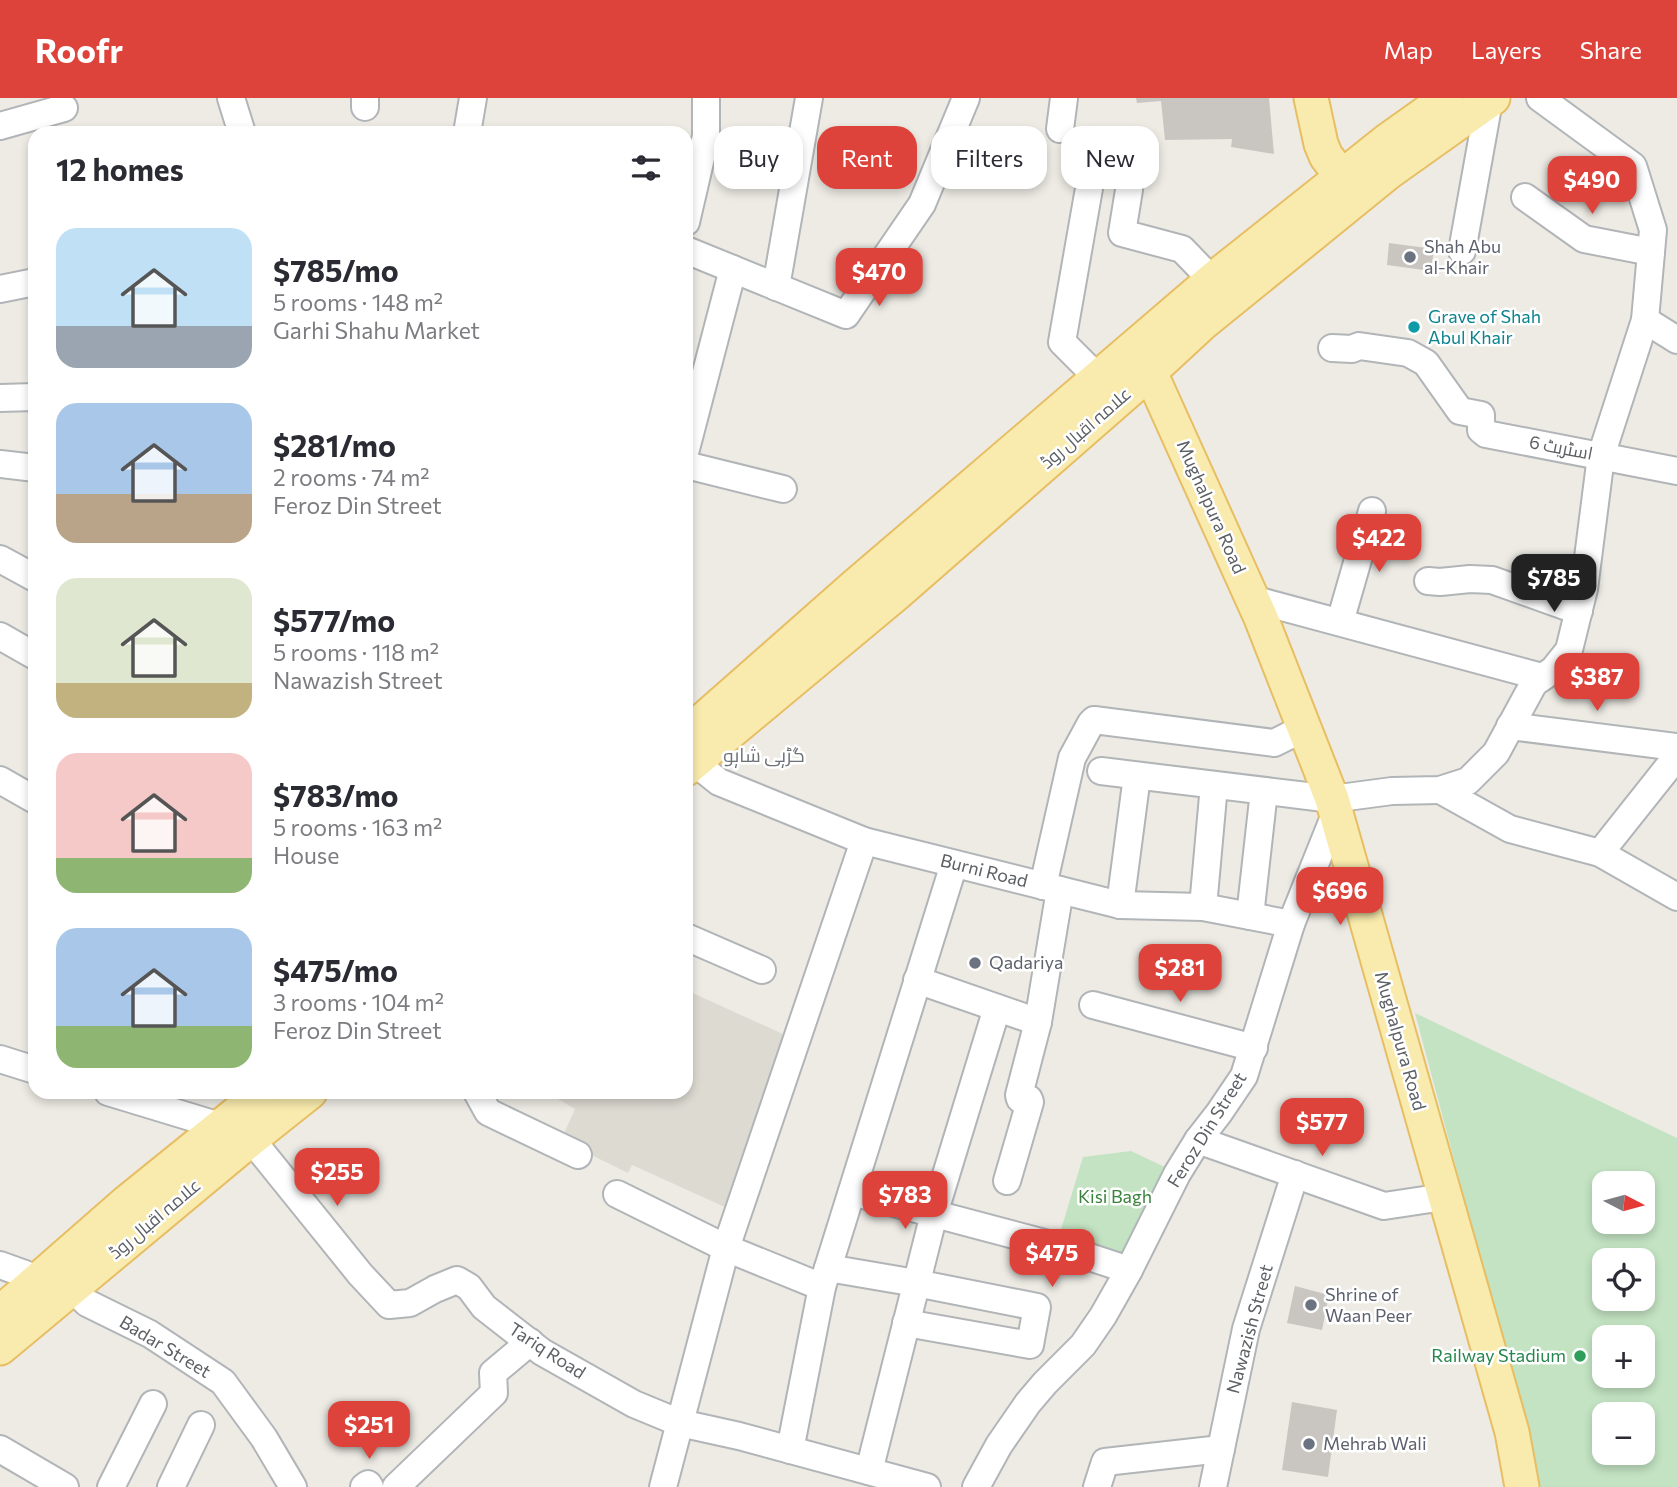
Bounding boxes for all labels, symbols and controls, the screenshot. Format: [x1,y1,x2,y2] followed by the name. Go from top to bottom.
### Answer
[35,29,123,70] text: Roofr
[1384,35,1433,64] text: Map
[1471,35,1542,64] text: Layers
[1580,35,1642,64] text: Share
[714,126,803,189] chip: Buy
[817,126,917,189] chip: Rent
[931,126,1047,189] chip: Filters
[1061,126,1159,189] chip: New
[627,149,665,187] icon: filters
[56,150,184,187] text: 12 homes
[1551,156,1633,216] pin: $490
[1564,165,1620,193] text: $490
[1424,235,1501,278] place label: Shah Abu al-Khair
[838,248,920,308] pin: $470
[1402,249,1418,265] marker: Shah Abu al-Khair
[273,251,399,288] text: $785/mo
[112,256,196,340] icon: home
[852,257,906,285] text: $470
[273,288,443,316] text: 5 rooms · 148 m²
[1428,305,1541,348] place label: Grave of Shah Abul Khair
[273,316,480,344] text: Garhi Shahu Market
[1406,319,1422,335] marker: Grave of Shah Abul Khair
[1035,382,1136,473] street label: علامہ اقبال روڈ
[273,426,396,463] text: $281/mo
[1527,430,1595,465] street label: اسٹریٹ 6
[112,431,196,515] icon: home
[1173,436,1251,577] street label: Mughalpura Road
[273,463,429,491] text: 2 rooms · 74 m²
[273,491,442,519] text: Feroz Din Street
[1338,514,1420,574] pin: $422
[1352,523,1406,551] text: $422
[1513,554,1595,614] pin: $785
[1527,563,1581,591] text: $785
[273,601,395,638] text: $577/mo
[112,606,196,690] icon: home
[273,638,439,666] text: 5 rooms · 118 m²
[1556,654,1638,713] pin: $387
[1570,662,1624,690] text: $387
[273,666,443,694] text: Nawazish Street
[723,743,805,768] district label: گڑہی شاہو
[273,776,399,813] text: $783/mo
[112,781,196,865] icon: home
[273,813,442,841] text: 5 rooms · 163 m²
[273,841,339,869] text: House
[938,849,1030,892] street label: Burni Road
[1299,868,1381,927] pin: $696
[1312,876,1368,904] text: $696
[1139,944,1221,1004] pin: $281
[273,951,398,988] text: $475/mo
[989,951,1063,973] place label: Qadariya
[1155,953,1205,981] text: $281
[967,955,983,971] marker: Qadariya
[112,956,196,1040] icon: home
[1371,969,1431,1113] street label: Mughalpura Road
[273,988,444,1016] text: 3 rooms · 104 m²
[273,1016,442,1044] text: Feroz Din Street
[1162,1068,1250,1191] street label: Feroz Din Street
[1281,1098,1363,1158] pin: $577
[1296,1107,1348,1135] text: $577
[296,1148,378,1208] pin: $255
[310,1157,364,1185] text: $255
[1592,1171,1656,1234] north arrow
[1592,1171,1655,1465] map controls
[864,1172,946,1231] pin: $783
[104,1173,205,1264] street label: علامہ اقبال روڈ
[878,1180,932,1208] text: $783
[1078,1185,1152,1207] park label: Kisi Bagh
[1011,1230,1093,1289] pin: $475
[1026,1238,1078,1266] text: $475
[1592,1248,1655,1311] button: locate
[1221,1262,1277,1396] street label: Nawazish Street
[1325,1283,1412,1326] place label: Shrine of Waan Peer
[1303,1297,1319,1313] marker: Shrine of Waan Peer
[116,1310,215,1382] street label: Badar Street
[505,1317,590,1383] street label: Tariq Road
[1592,1325,1655,1388] button: +
[1431,1344,1566,1366] place label: Railway Stadium
[1572,1348,1588,1364] marker: Railway Stadium
[328,1402,410,1461] pin: $251
[1592,1402,1655,1465] button: −
[344,1410,394,1438] text: $251
[1323,1432,1427,1454] place label: Mehrab Wali
[1301,1436,1317,1452] marker: Mehrab Wali

